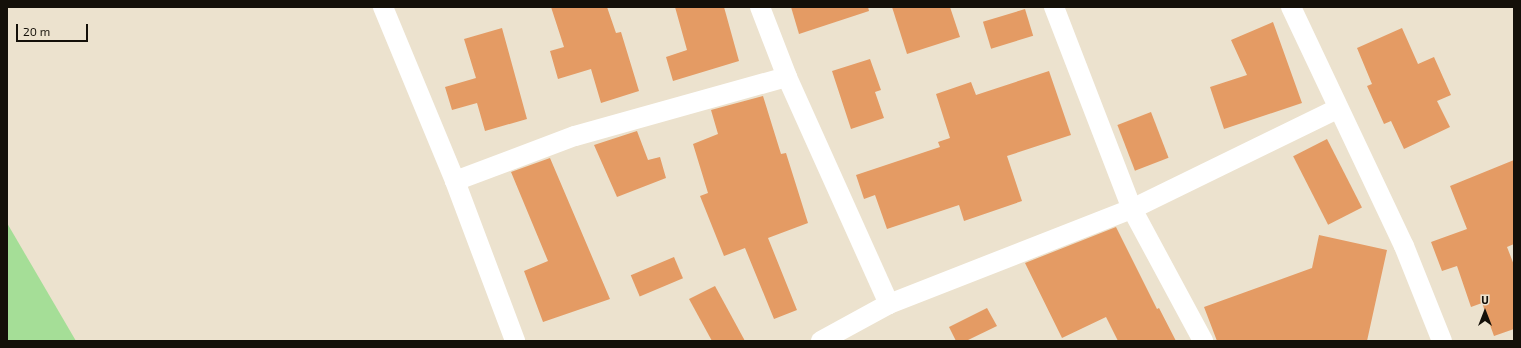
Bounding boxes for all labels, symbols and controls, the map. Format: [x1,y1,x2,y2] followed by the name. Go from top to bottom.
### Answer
[18,16,90,42] scale bar
[23,24,50,38] text: 20 m
[1465,292,1505,332] north arrow
[1481,293,1489,306] text: U

